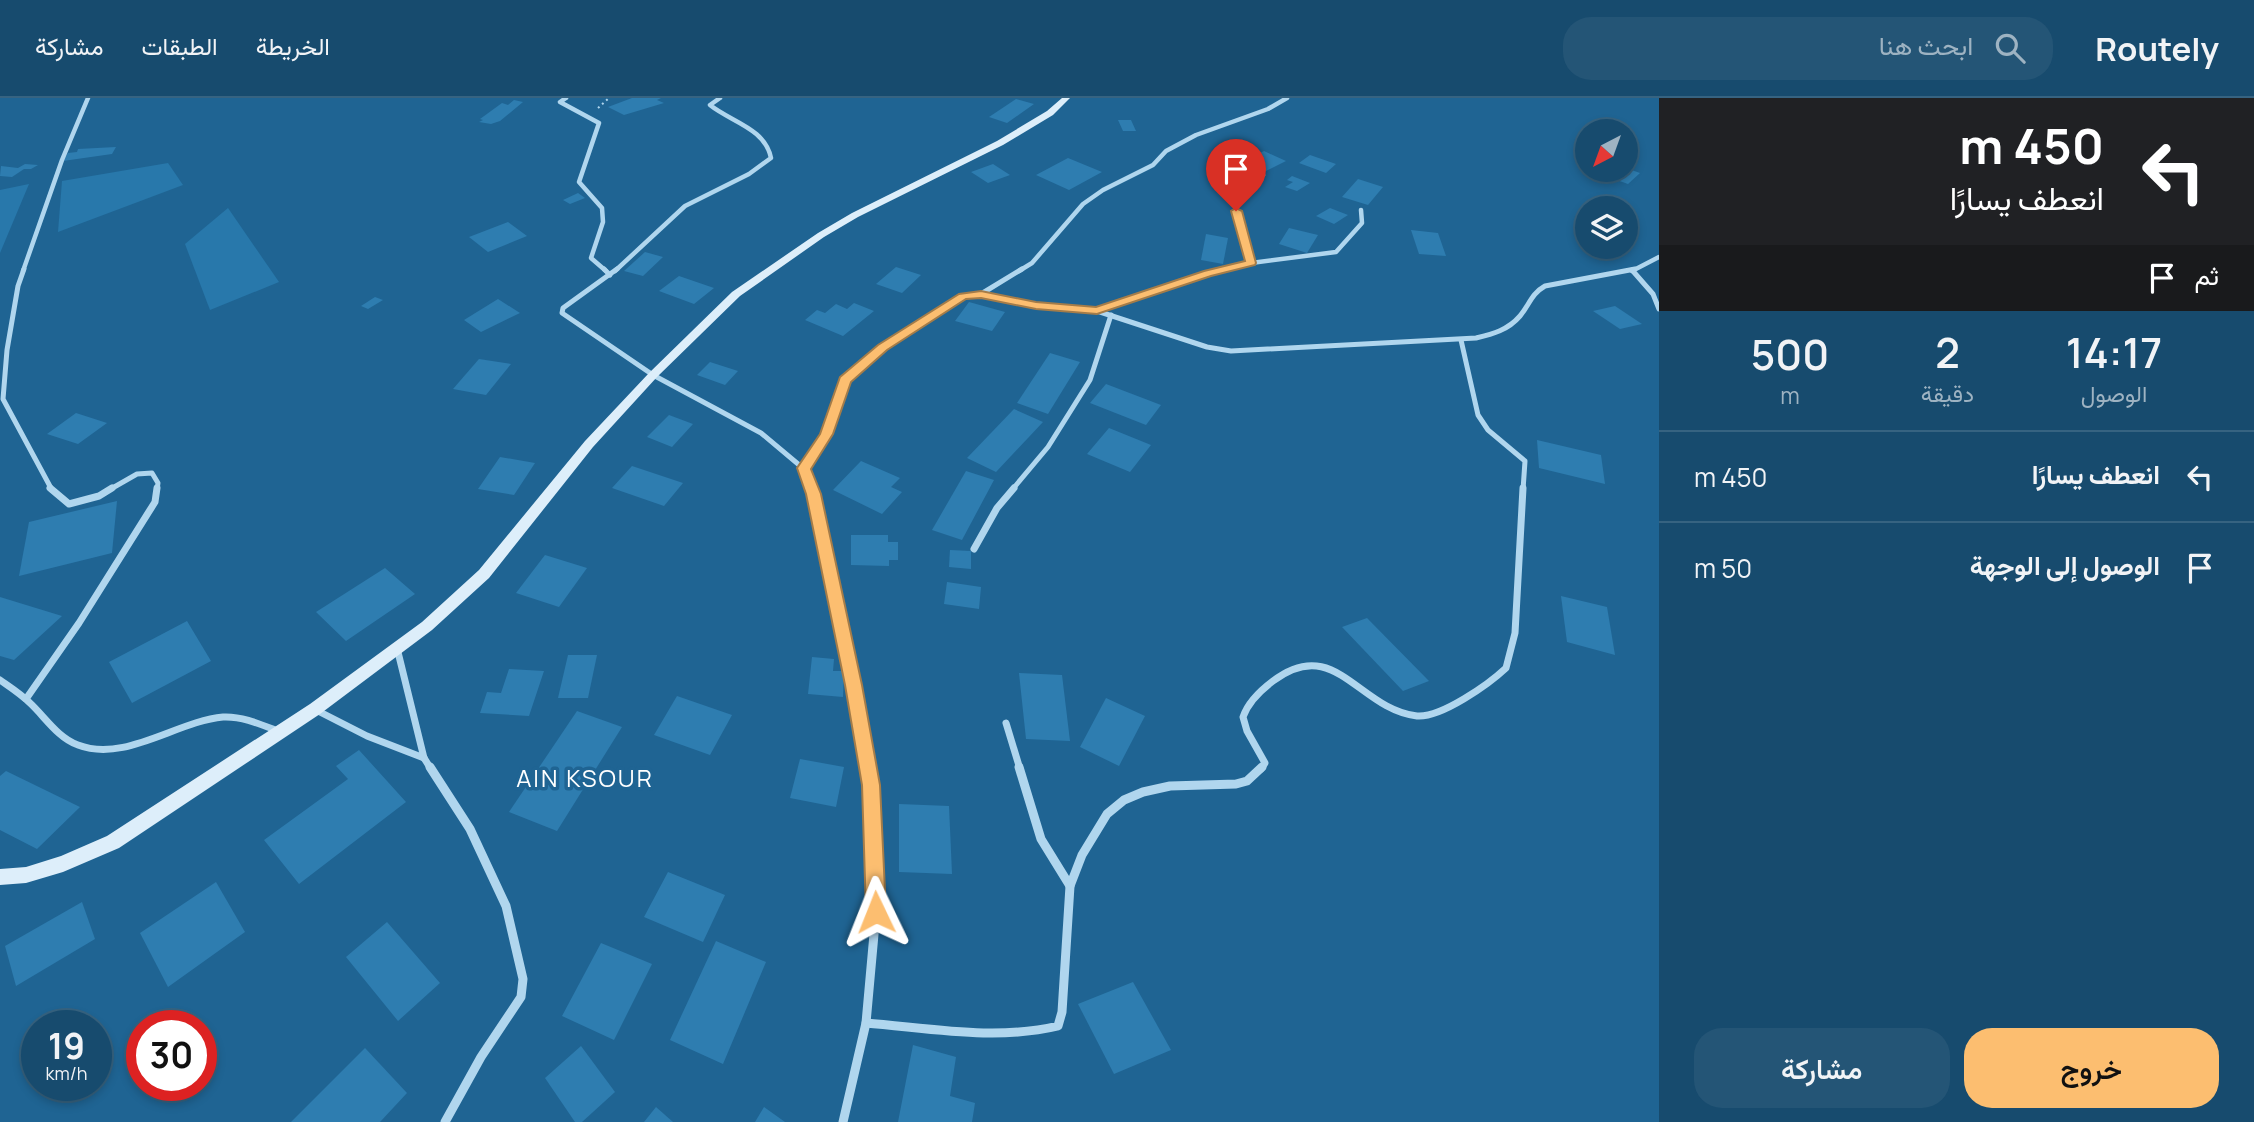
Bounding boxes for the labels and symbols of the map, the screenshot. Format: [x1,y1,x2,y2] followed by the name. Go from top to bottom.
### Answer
[1575,119,1638,182] north arrow
[1206,139,1266,211] pin
[516,761,654,794] district label: AIN KSOUR
[839,875,913,949] position arrow
[126,1010,217,1101] speed limit sign: 30

